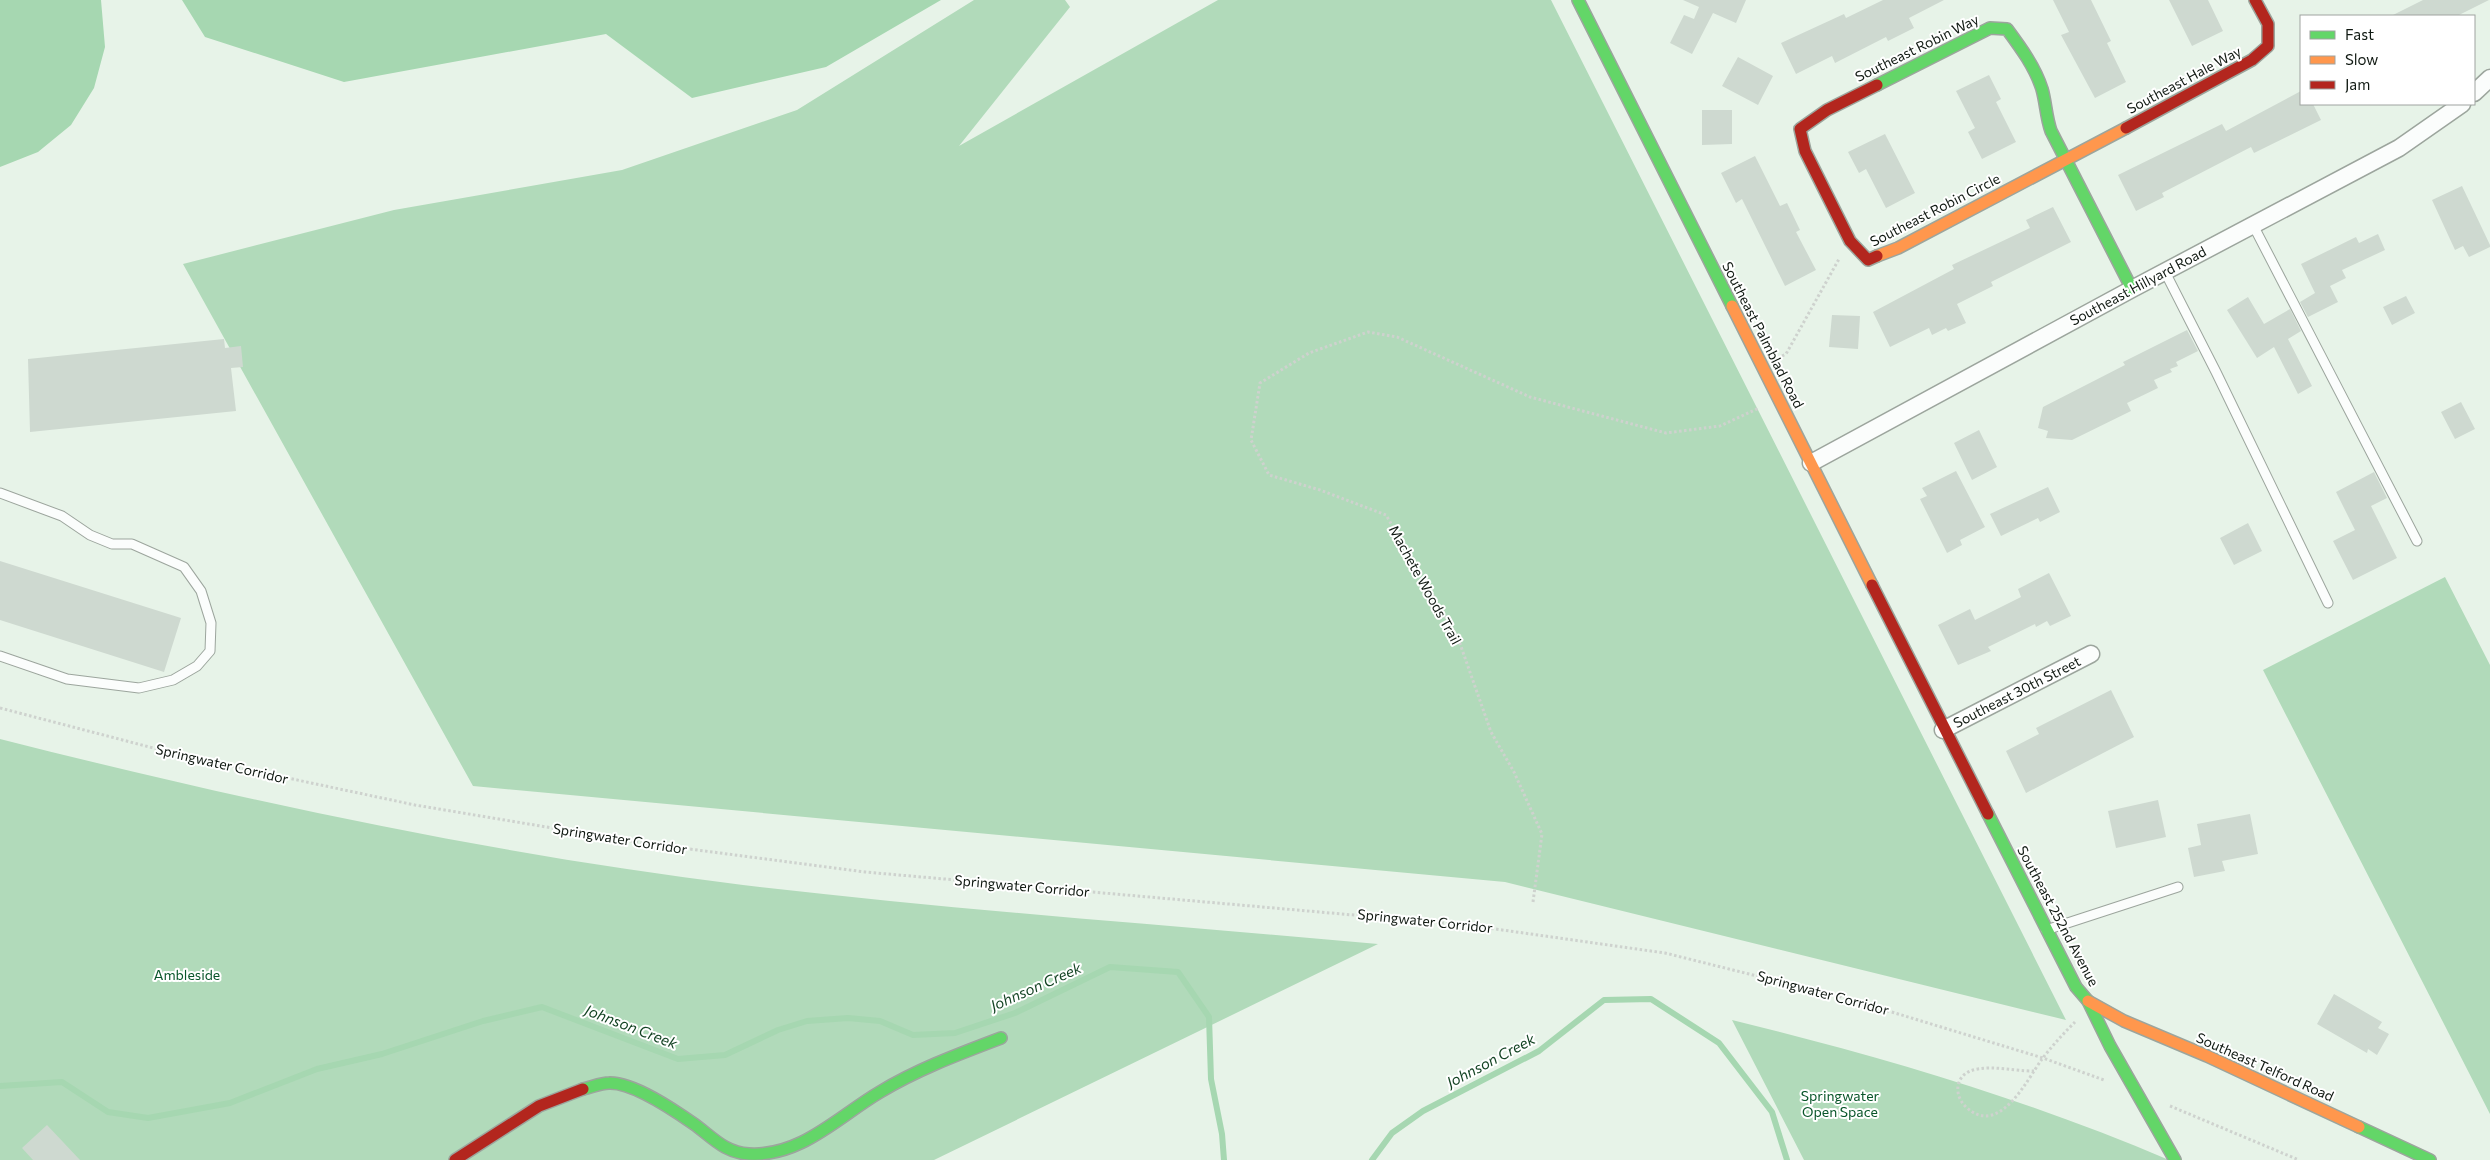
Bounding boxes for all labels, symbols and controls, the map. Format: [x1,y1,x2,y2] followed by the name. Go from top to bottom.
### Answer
[1852,10,1981,85] street label: Southeast Robin Way
[2300,15,2475,105] legend
[2345,25,2374,43] text: Fast
[2124,42,2244,117] street label: Southeast Hale Way
[2345,50,2378,68] text: Slow
[2345,75,2370,93] text: Jam
[1867,169,2003,250] street label: Southeast Robin Circle
[2067,242,2209,329] street label: Southeast Hillyard Road
[1719,259,1808,411] street label: Southeast Palmblad Road
[1386,522,1465,647] street label: Machete Woods Trail
[1950,652,2084,731] street label: Southeast 30th Street
[154,740,291,787] street label: Springwater Corridor
[552,819,689,858] street label: Springwater Corridor
[2014,843,2103,989] street label: Southeast 252nd Avenue
[954,871,1091,900] street label: Springwater Corridor
[1357,905,1494,936] street label: Springwater Corridor
[985,958,1085,1015] water label: Johnson Creek
[154,966,220,983] park label: Ambleside
[1755,967,1891,1018] street label: Springwater Corridor
[581,999,681,1052] water label: Johnson Creek
[1441,1029,1539,1092] water label: Johnson Creek
[2194,1029,2337,1105] street label: Southeast Telford Road
[1801,1087,1880,1120] park label: Springwater Open Space

